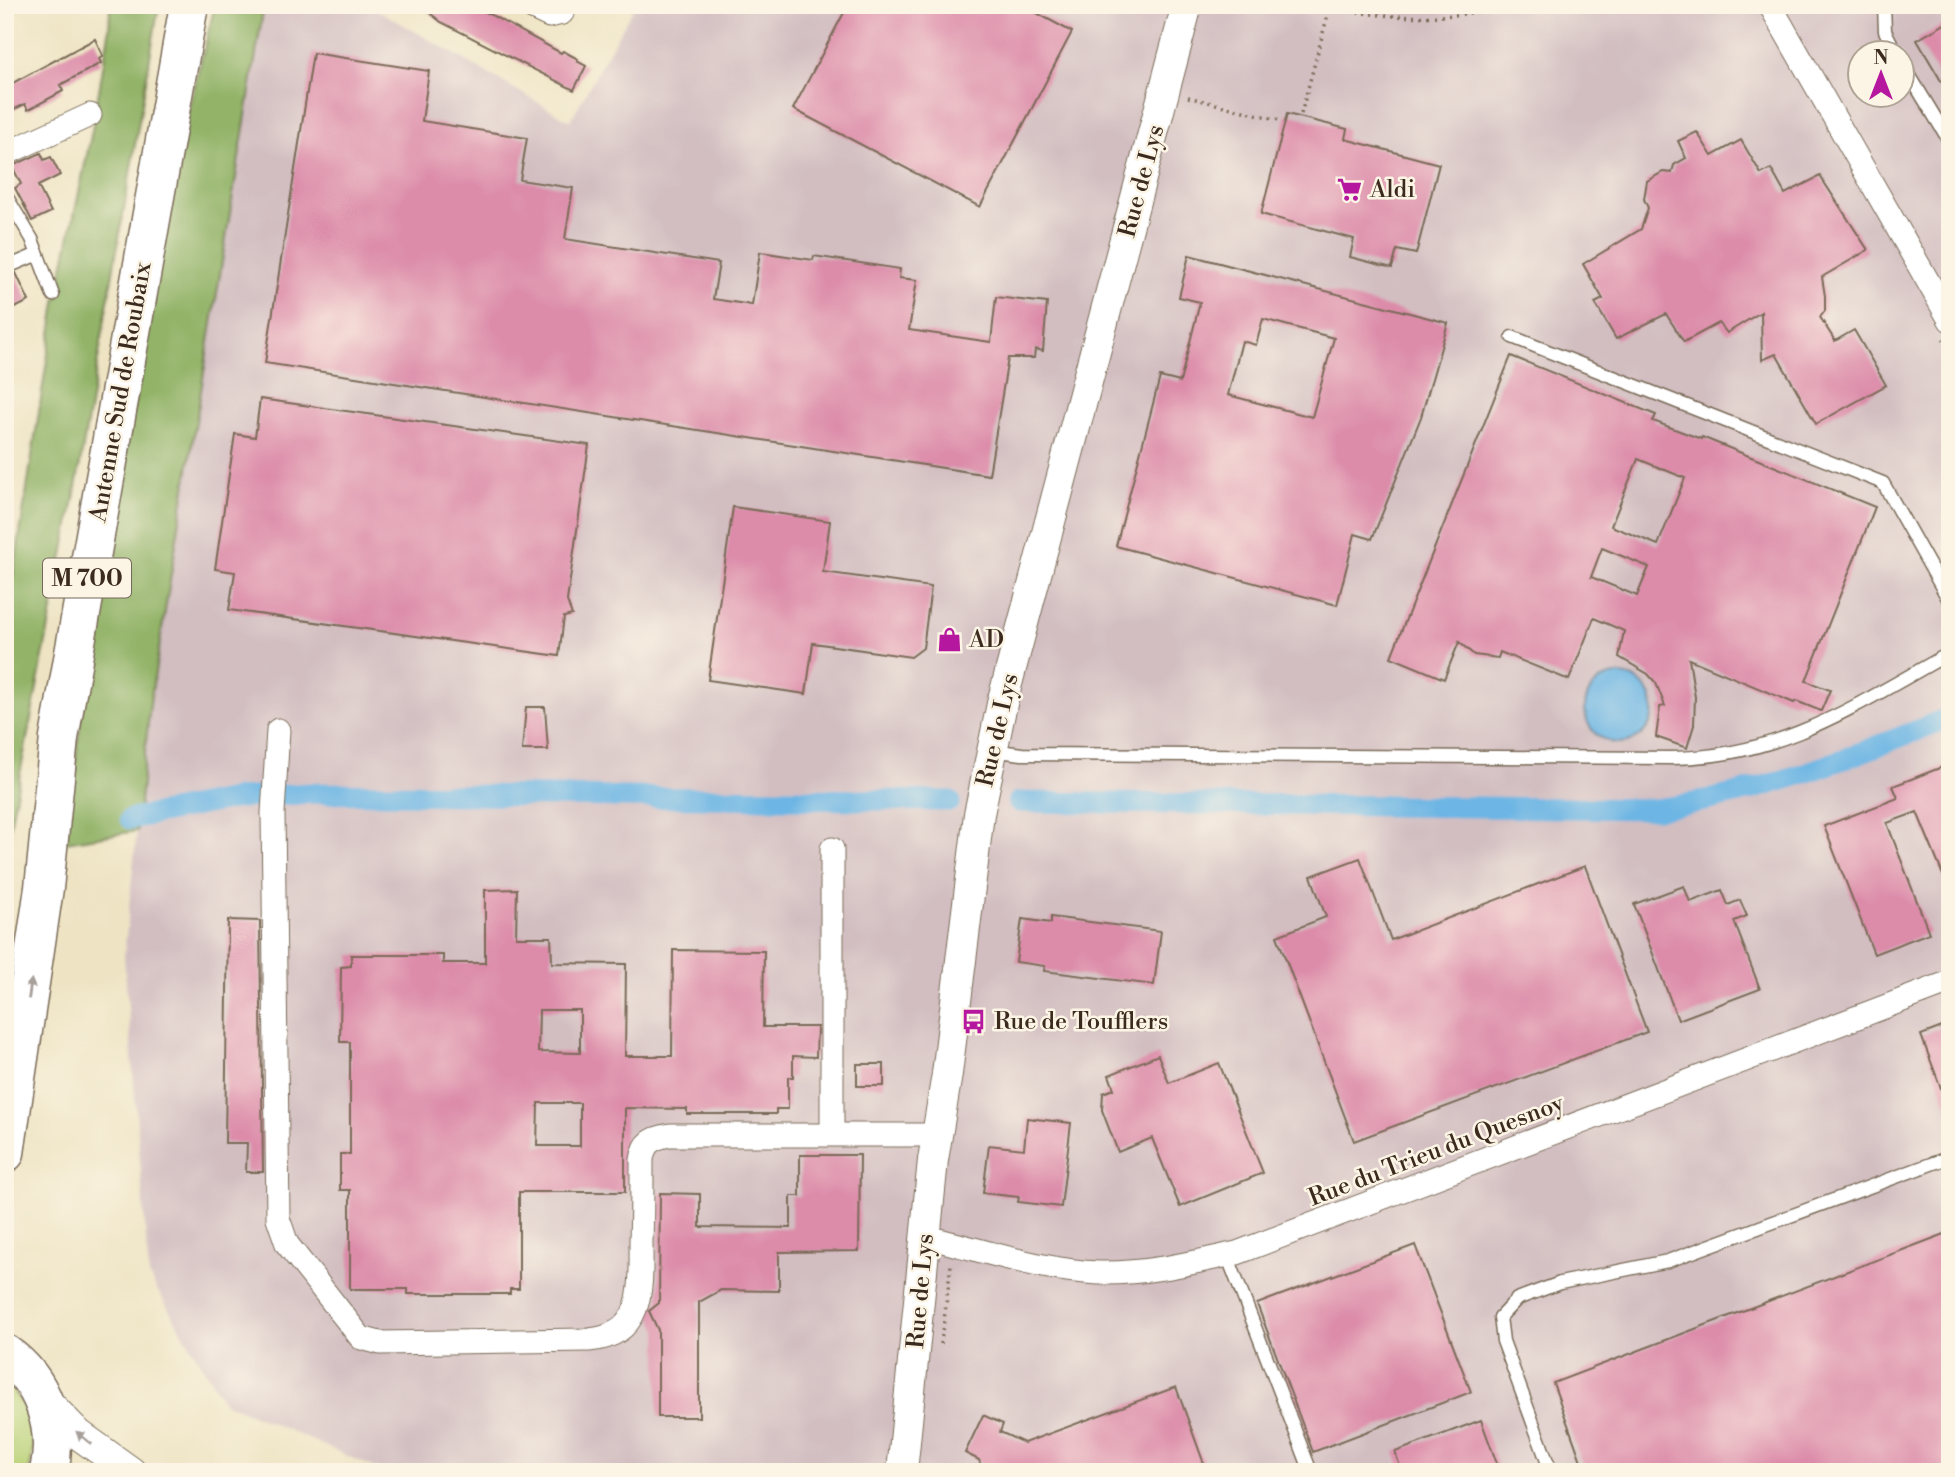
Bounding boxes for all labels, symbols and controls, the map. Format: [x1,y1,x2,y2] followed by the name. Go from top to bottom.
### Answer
[1846,38,1916,108] north arrow
[1873,46,1889,70] text: N
[1113,122,1171,241] street label: Rue de Lys
[1336,175,1364,203] supermarket icon: Aldi
[1369,175,1415,205] place label: Aldi
[83,259,159,525] street label: Antenne Sud de Roubaix
[43,558,131,598] road number: M 700
[935,625,963,653] shop icon: AD
[968,625,1004,655] place label: AD
[970,671,1026,790] street label: Rue de Lys
[24,977,35,999] one-way arrow
[960,1007,988,1035] bus stop icon: Rue de Toufflers
[994,1007,1168,1037] place label: Rue de Toufflers
[1304,1088,1569,1214] street label: Rue du Trieu du Quesnoy
[901,1232,941,1350] street label: Rue de Lys
[75,1431,92,1446] one-way arrow

